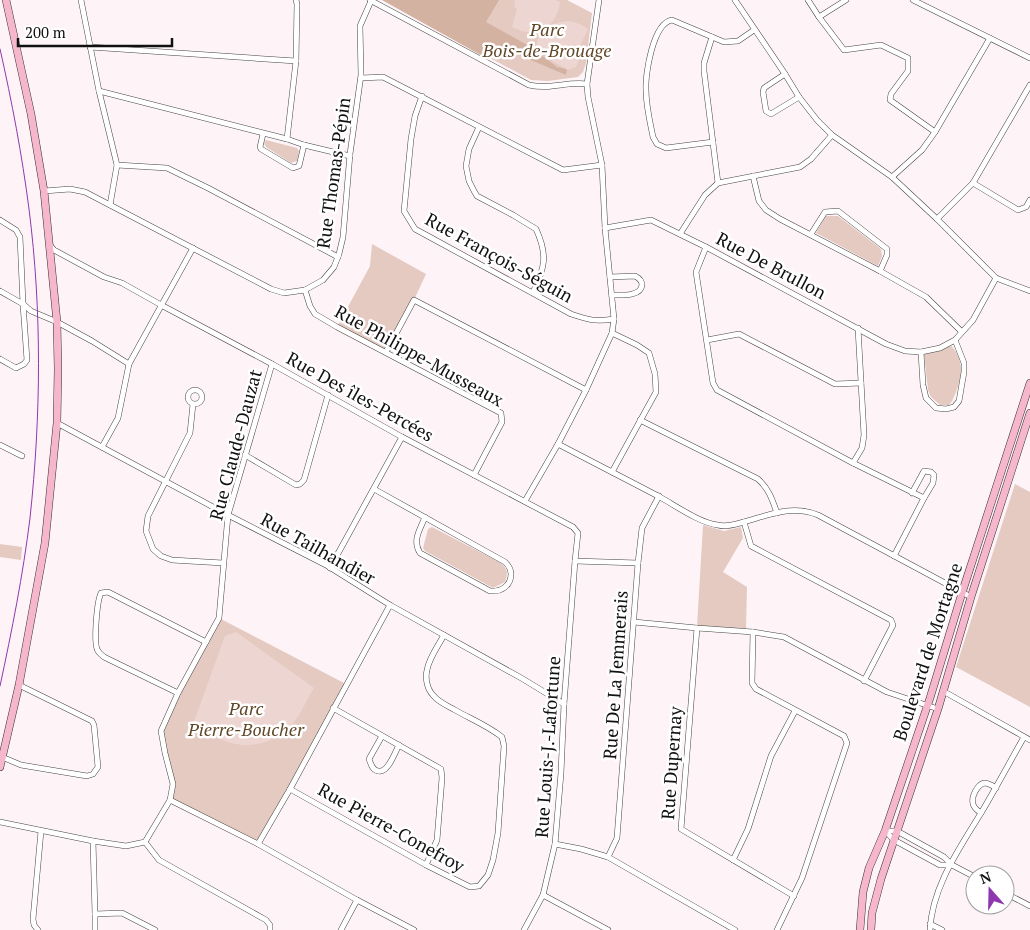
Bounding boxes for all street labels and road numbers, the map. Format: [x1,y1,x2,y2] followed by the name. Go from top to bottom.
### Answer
[311,95,356,250] street label: Rue Thomas-Pépin
[421,207,578,308] street label: Rue François-Séguin
[712,226,831,304] street label: Rue De Brullon
[331,299,509,412] street label: Rue Philippe-Musseaux
[283,346,438,447] street label: Rue Des îles-Percées
[203,366,267,523] street label: Rue Claude-Dauzat
[257,507,380,590] street label: Rue Tailhandier
[887,560,967,744] street label: Boulevard de Mortagne
[597,590,633,760] street label: Rue De La Jemmerais
[529,655,565,839] street label: Rue Louis-J.-Lafortune
[655,705,687,820] street label: Rue Dupernay
[314,777,470,878] street label: Rue Pierre-Conefroy

